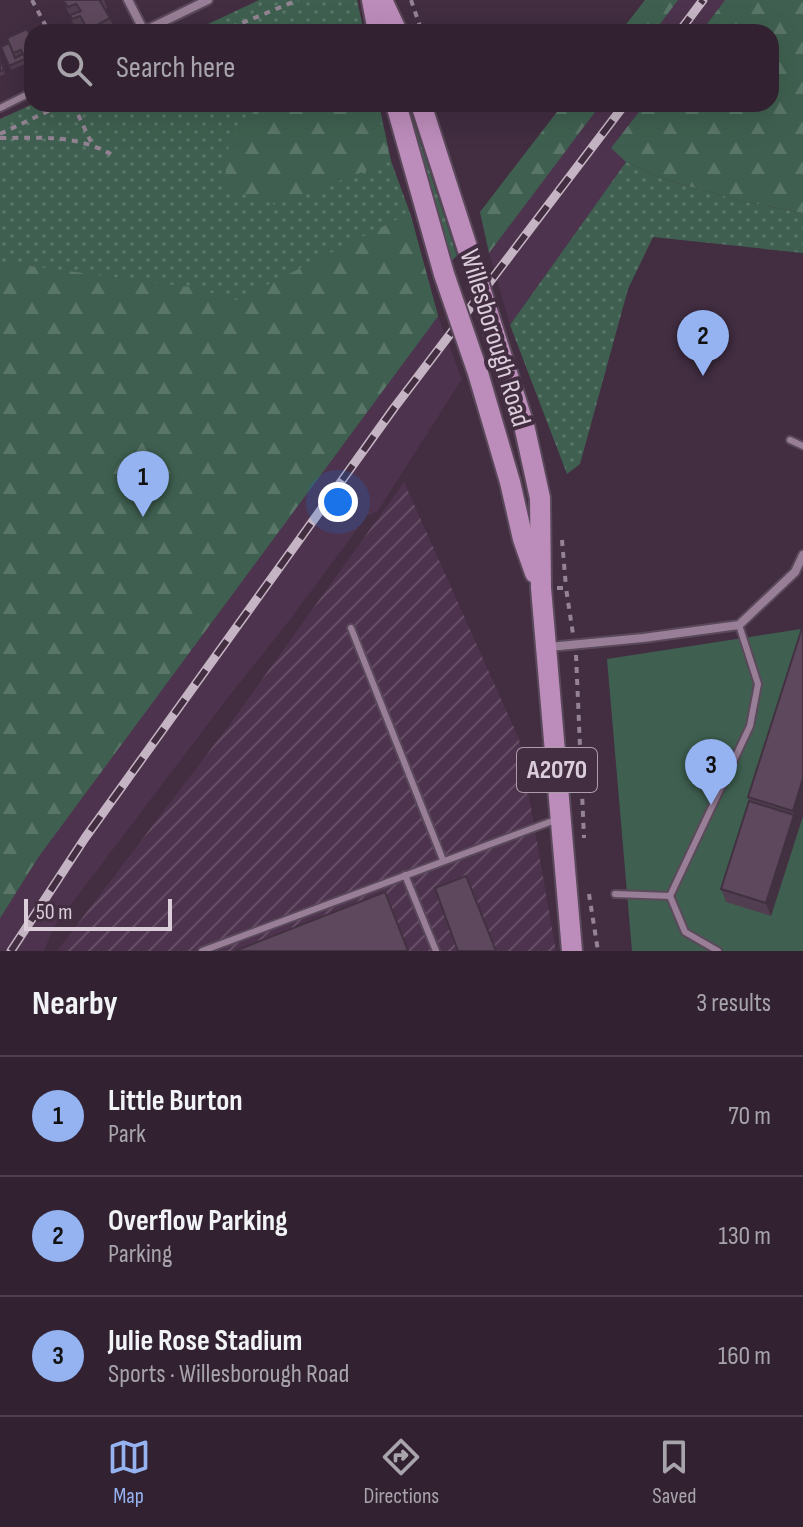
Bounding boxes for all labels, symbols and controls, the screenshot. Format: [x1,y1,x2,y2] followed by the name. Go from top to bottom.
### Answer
[24,24,779,112] search box
[52,46,96,90] icon: search
[116,50,235,86] text: Search here
[452,245,538,431] street label: Willesborough Road
[677,310,729,376] pin: 2
[117,451,169,517] pin: 1
[318,482,358,522] your location
[685,739,737,805] pin: 3
[517,748,597,792] road number: A2070
[24,895,172,931] scale bar
[36,899,72,926] text: 50 m
[32,983,118,1024] text: Nearby
[696,988,771,1019] text: 3 results
[108,1083,243,1119] text: Little Burton
[53,1101,63,1132] text: 1
[728,1101,771,1132] text: 70 m
[108,1119,146,1150] text: Park
[108,1203,288,1239] text: Overflow Parking
[52,1221,64,1252] text: 2
[719,1221,771,1252] text: 130 m
[108,1239,172,1270] text: Parking
[108,1323,302,1359] text: Julie Rose Stadium
[52,1341,64,1372] text: 3
[718,1341,771,1372] text: 160 m
[108,1359,349,1390] text: Sports · Willesborough Road
[107,1435,151,1510] tab: Map
[364,1435,439,1510] tab: Directions
[652,1435,696,1510] tab: Saved

